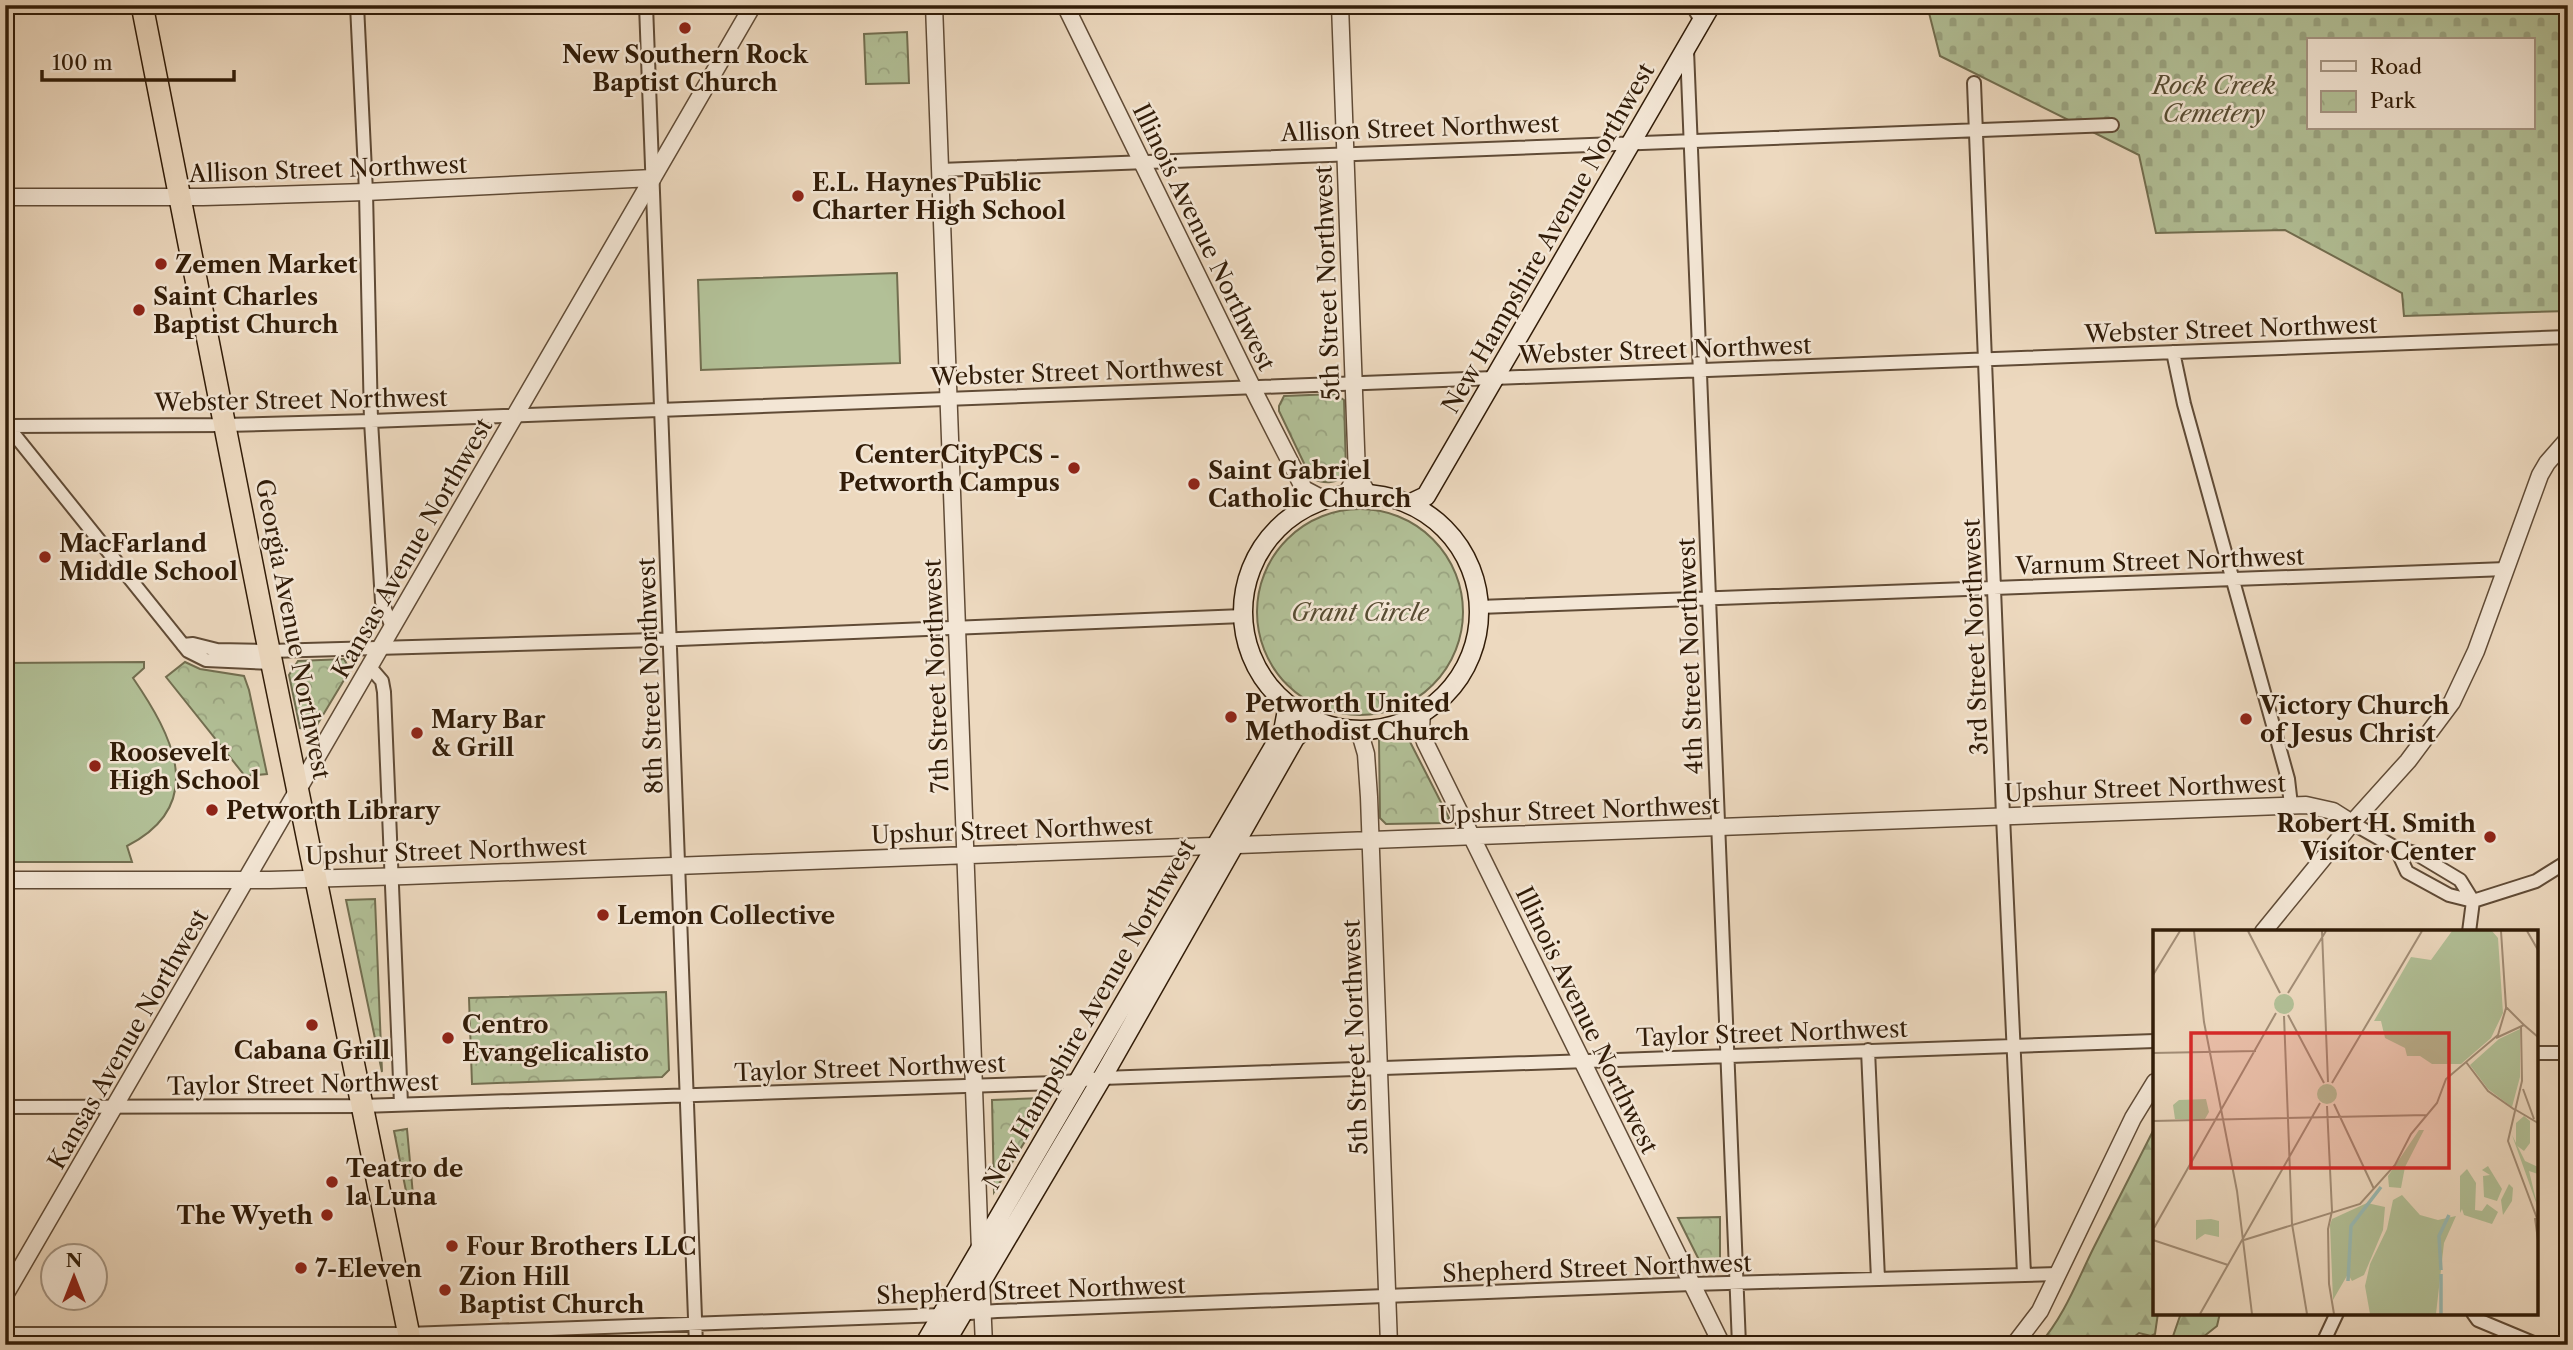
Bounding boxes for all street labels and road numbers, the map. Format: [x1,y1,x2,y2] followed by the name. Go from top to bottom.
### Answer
[1436,57,1661,418] street label: New Hampshire Avenue Northwest
[1127,99,1282,376] street label: Illinois Avenue Northwest
[1279,109,1560,147] street label: Allison Street Northwest
[187,150,468,188] street label: Allison Street Northwest
[1308,164,1346,401] street label: 5th Street Northwest
[2083,309,2379,349] street label: Webster Street Northwest
[1517,330,1813,370] street label: Webster Street Northwest
[929,352,1225,392] street label: Webster Street Northwest
[153,383,448,417] street label: Webster Street Northwest
[326,412,499,683] street label: Kansas Avenue Northwest
[250,476,336,782] street label: Georgia Avenue Northwest
[1956,518,1994,756] street label: 3rd Street Northwest
[1671,537,1709,775] street label: 4th Street Northwest
[2014,541,2306,581] street label: Varnum Street Northwest
[631,557,669,795] street label: 8th Street Northwest
[917,558,955,794] street label: 7th Street Northwest
[2004,769,2287,807] street label: Upshur Street Northwest
[1438,791,1721,829] street label: Upshur Street Northwest
[871,811,1154,849] street label: Upshur Street Northwest
[305,832,588,870] street label: Upshur Street Northwest
[977,833,1202,1194] street label: New Hampshire Avenue Northwest
[1510,882,1665,1159] street label: Illinois Avenue Northwest
[42,903,215,1174] street label: Kansas Avenue Northwest
[1336,918,1374,1155] street label: 5th Street Northwest
[1636,1014,1909,1052] street label: Taylor Street Northwest
[734,1049,1007,1087] street label: Taylor Street Northwest
[167,1067,440,1101] street label: Taylor Street Northwest
[1442,1248,1753,1288] street label: Shepherd Street Northwest
[876,1270,1187,1310] street label: Shepherd Street Northwest

